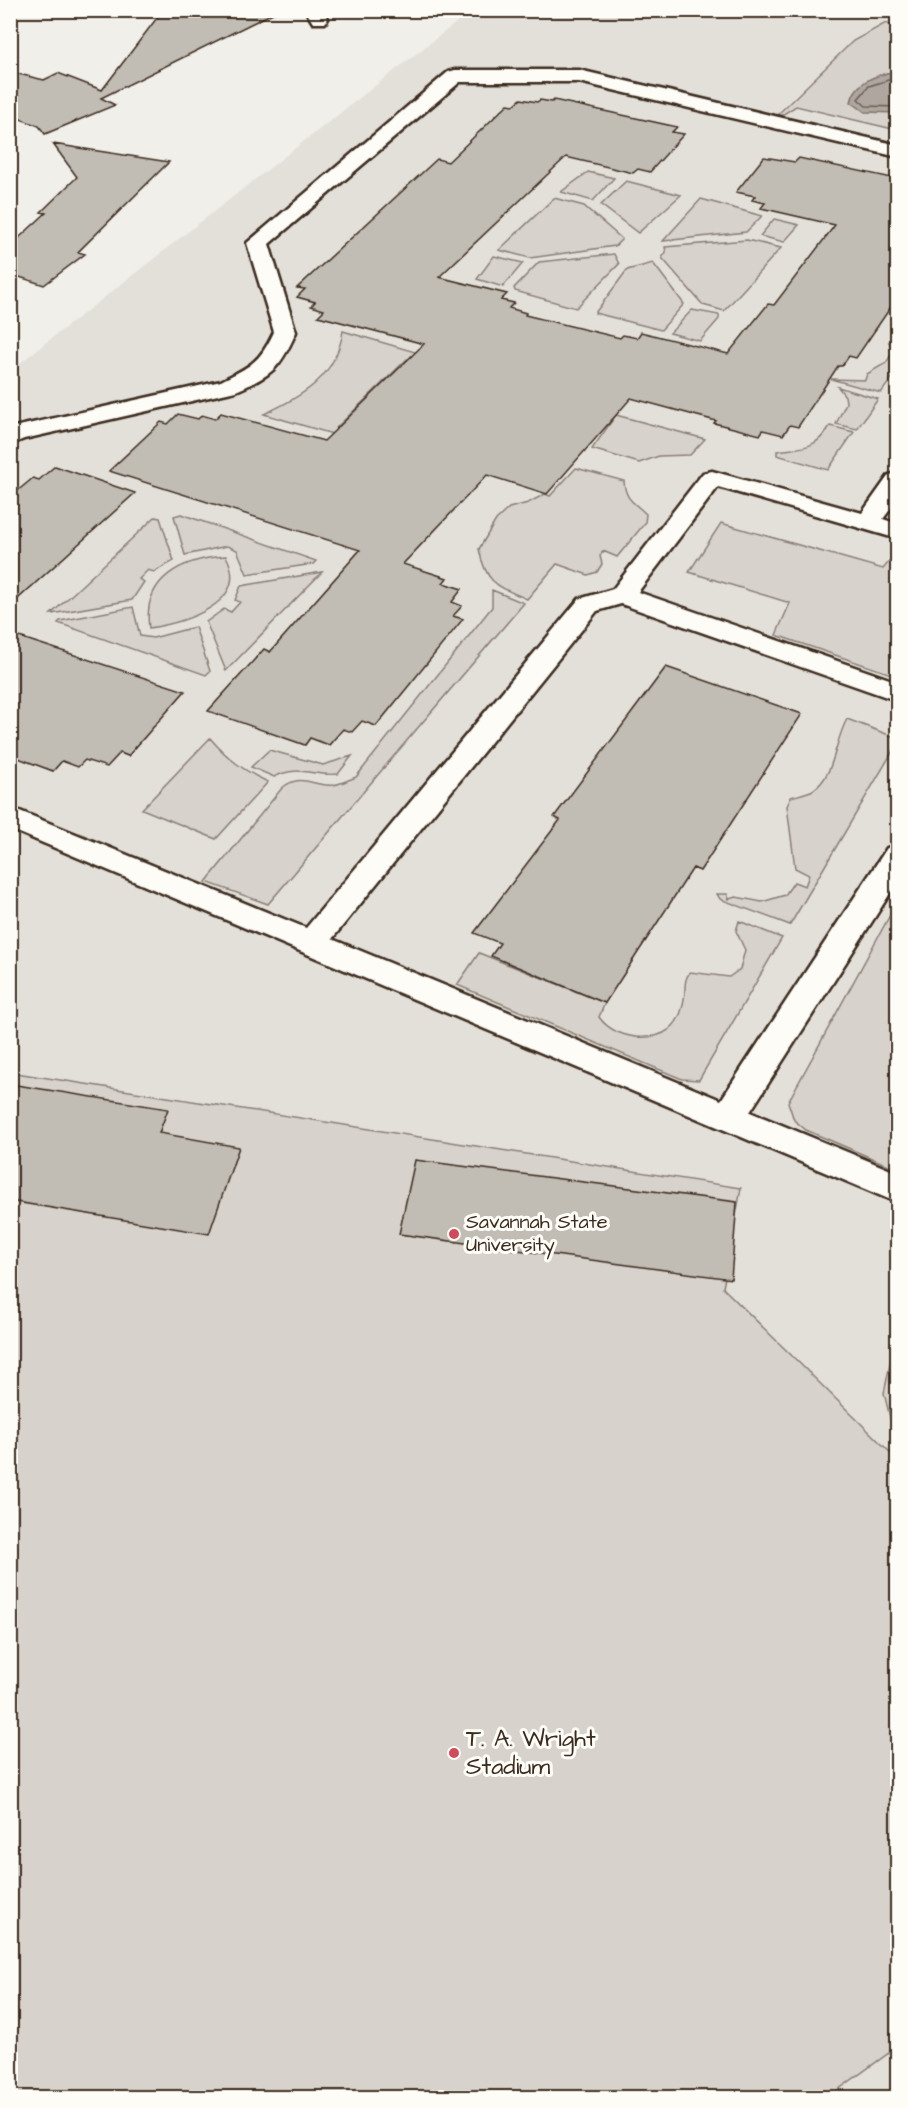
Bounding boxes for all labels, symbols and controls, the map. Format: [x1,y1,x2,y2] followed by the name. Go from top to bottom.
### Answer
[466,1208,608,1260] place label: Savannah State University
[447,1227,461,1241] marker: Savannah State University
[466,1722,596,1784] place label: T. A. Wright Stadium
[447,1746,461,1760] marker: T. A. Wright Stadium

